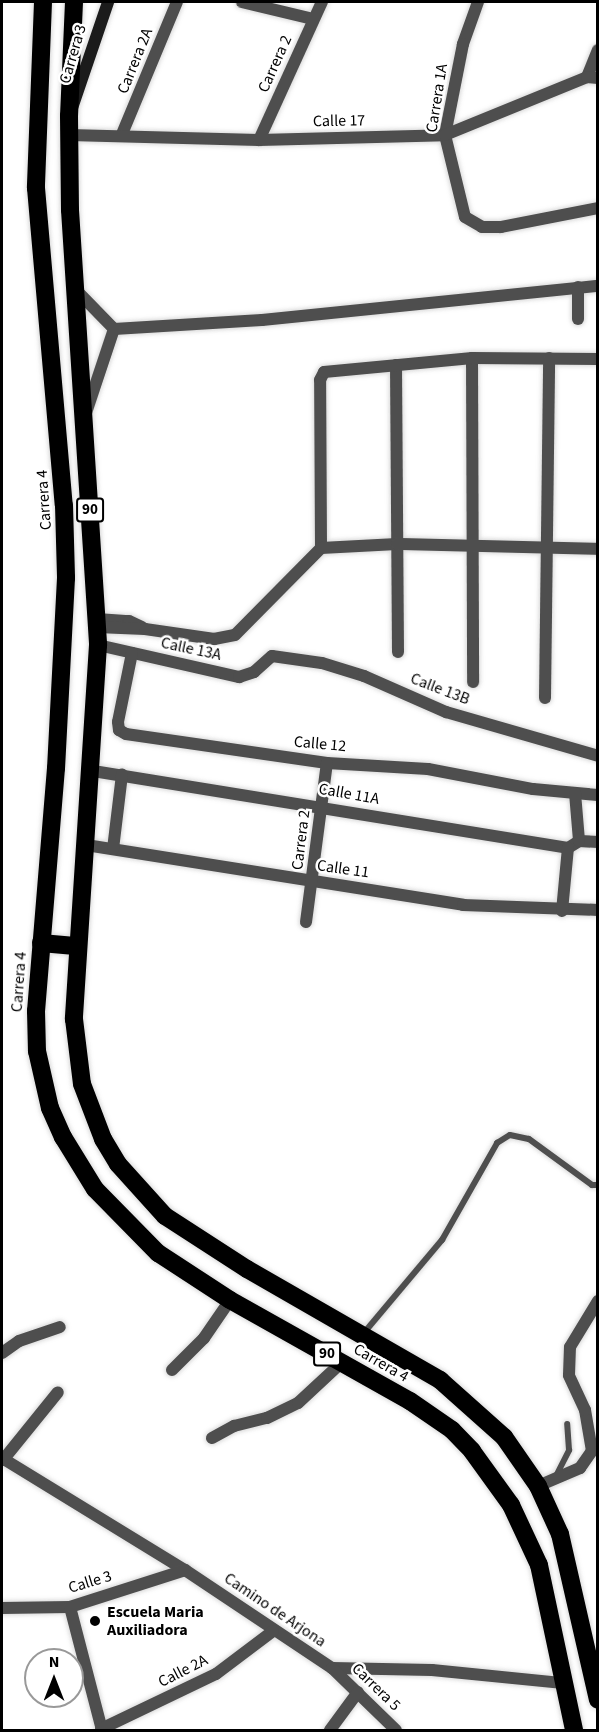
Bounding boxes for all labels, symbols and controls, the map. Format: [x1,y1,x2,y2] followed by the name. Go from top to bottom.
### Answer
[55,22,91,86] street label: Carrera 3
[113,25,157,97] street label: Carrera 2A
[254,32,296,96] street label: Carrera 2
[422,62,452,134] street label: Carrera 1A
[313,111,365,131] street label: Calle 17
[32,469,56,531] street label: Carrera 4
[75,498,105,522] road number: 90
[159,633,223,665] street label: Calle 13A
[408,669,472,709] street label: Calle 13B
[293,732,347,756] street label: Calle 12
[317,779,381,809] street label: Calle 11A
[288,809,314,871] street label: Carrera 2
[316,856,370,882] street label: Calle 11
[7,951,31,1013] street label: Carrera 4
[350,1340,412,1386] street label: Carrera 4
[312,1342,342,1366] road number: 90
[66,1566,114,1598] street label: Calle 3
[220,1569,330,1651] street label: Camino de Arjona
[107,1602,204,1640] place label: Escuela Maria Auxiliadora
[88,1614,102,1628] marker: Escuela Maria Auxiliadora
[24,1648,84,1708] north arrow
[155,1650,211,1692] street label: Calle 2A
[49,1651,59,1673] text: N
[348,1659,404,1715] street label: Carrera 5

